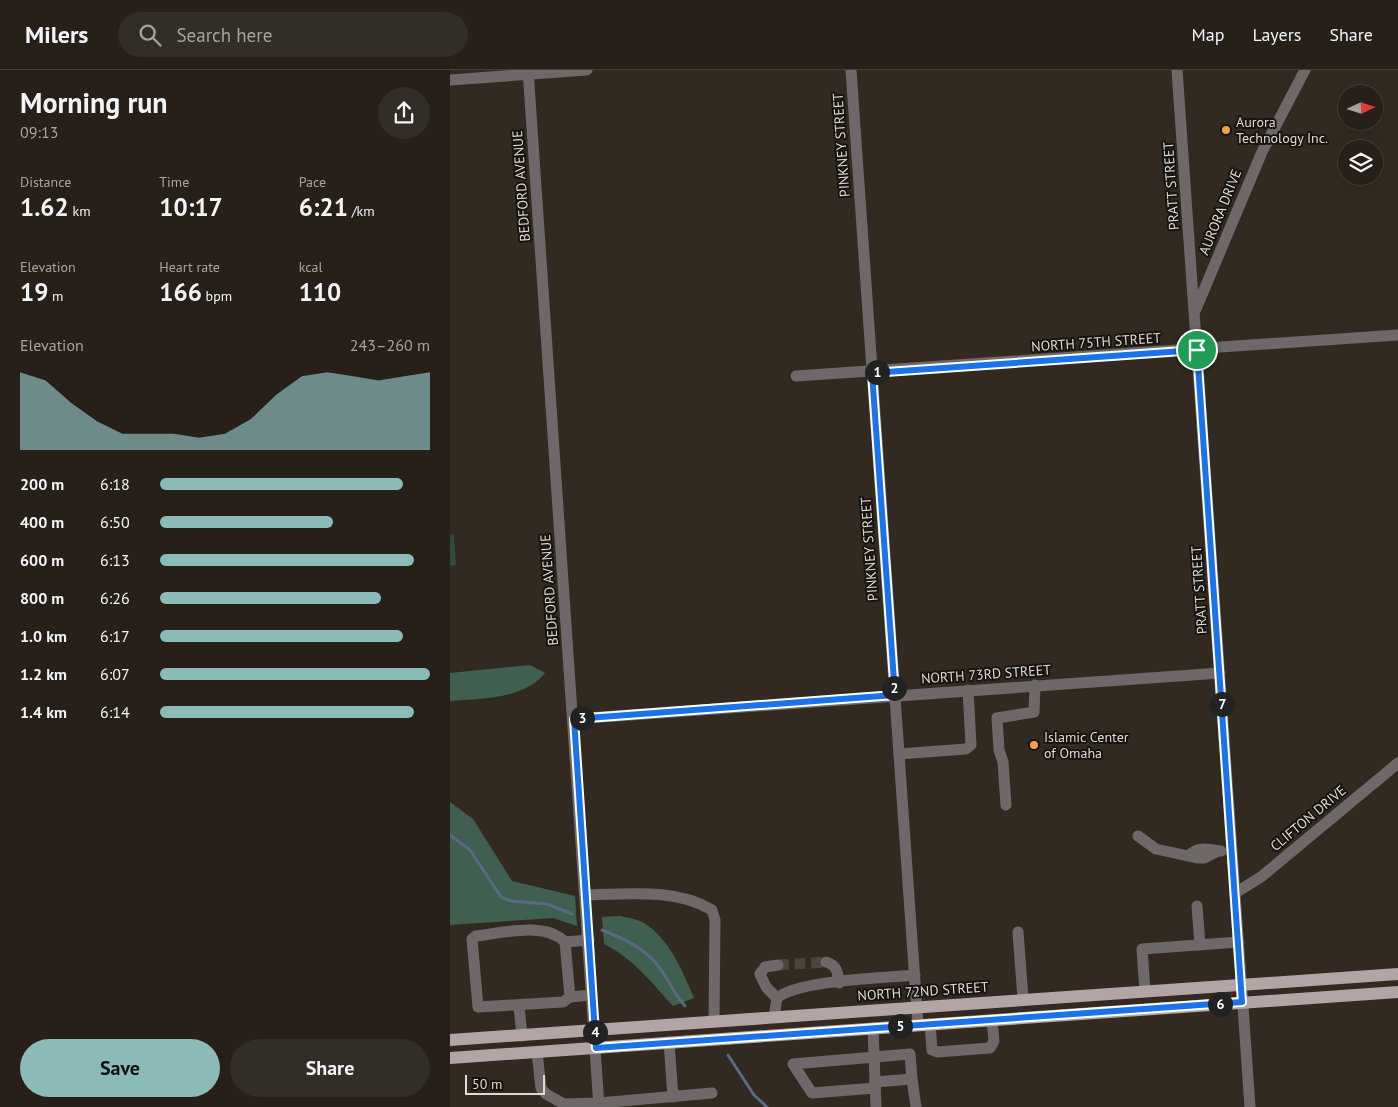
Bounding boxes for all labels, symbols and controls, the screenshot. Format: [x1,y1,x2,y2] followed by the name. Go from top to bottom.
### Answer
[118,12,468,57] search box
[25,19,88,50] text: Milers
[136,21,164,49] icon: search
[176,23,272,47] text: Search here
[1192,23,1224,46] text: Map
[1252,23,1301,46] text: Layers
[1329,23,1373,46] text: Share
[20,84,168,121] text: Morning run
[1338,85,1382,130] north arrow
[1338,85,1383,185] map controls
[378,87,430,139] button: share
[828,92,854,198] street label: PINKNEY STREET
[1236,113,1328,147] place label: Aurora Technology Inc.
[20,122,58,142] text: 09:13
[1220,124,1232,136] marker: Aurora Technology Inc.
[508,130,534,242] street label: BEDFORD AVENUE
[1338,140,1383,185] button: layers
[1159,141,1183,231] street label: PRATT STREET
[1195,166,1245,258] street label: AURORA DRIVE
[20,173,71,191] text: Distance
[159,173,189,191] text: Time
[299,173,326,191] text: Pace
[20,191,69,223] text: 1.62
[159,191,223,223] text: 10:17
[299,191,348,223] text: 6:21
[69,202,91,220] text: km
[348,202,375,220] text: /km
[20,258,76,276] text: Elevation
[159,258,220,276] text: Heart rate
[299,258,323,276] text: kcal
[20,276,48,308] text: 19
[159,276,202,308] text: 166
[299,276,341,308] text: 110
[48,287,63,305] text: m
[202,287,232,305] text: bpm
[1031,328,1162,356] street label: NORTH 75TH STREET
[1176,329,1218,371] pin
[20,335,84,355] text: Elevation
[350,335,430,355] text: 243–260 m
[1183,336,1211,364] icon: arrive
[864,360,890,384] pin: 1
[874,363,881,381] text: 1
[20,474,64,494] text: 200 m
[100,474,130,494] text: 6:18
[856,496,882,602] street label: PINKNEY STREET
[20,512,64,532] text: 400 m
[100,512,130,532] text: 6:50
[536,534,562,646] street label: BEDFORD AVENUE
[1187,545,1211,635] street label: PRATT STREET
[20,550,64,570] text: 600 m
[100,550,130,570] text: 6:13
[20,588,64,608] text: 800 m
[100,588,130,608] text: 6:26
[20,626,67,646] text: 1.0 km
[100,626,130,646] text: 6:17
[920,660,1052,688] street label: NORTH 73RD STREET
[20,664,67,684] text: 1.2 km
[100,664,130,684] text: 6:07
[882,676,906,700] pin: 2
[891,679,898,697] text: 2
[1210,692,1234,716] pin: 7
[1219,695,1226,713] text: 7
[20,702,67,722] text: 1.4 km
[100,702,130,722] text: 6:14
[570,706,594,730] pin: 3
[579,709,586,727] text: 3
[1044,728,1129,762] place label: Islamic Center of Omaha
[1028,739,1040,751] marker: Islamic Center of Omaha
[1266,781,1350,855] street label: CLIFTON DRIVE
[857,977,989,1005] street label: NORTH 72ND STREET
[1208,992,1232,1016] pin: 6
[1217,995,1224,1013] text: 6
[888,1014,912,1038] pin: 5
[897,1017,904,1035] text: 5
[582,1020,608,1044] pin: 4
[592,1023,599,1041] text: 4
[20,1039,220,1097] button: Save
[230,1039,430,1097] button: Share
[465,1072,545,1095] scale bar
[472,1075,502,1093] text: 50 m

